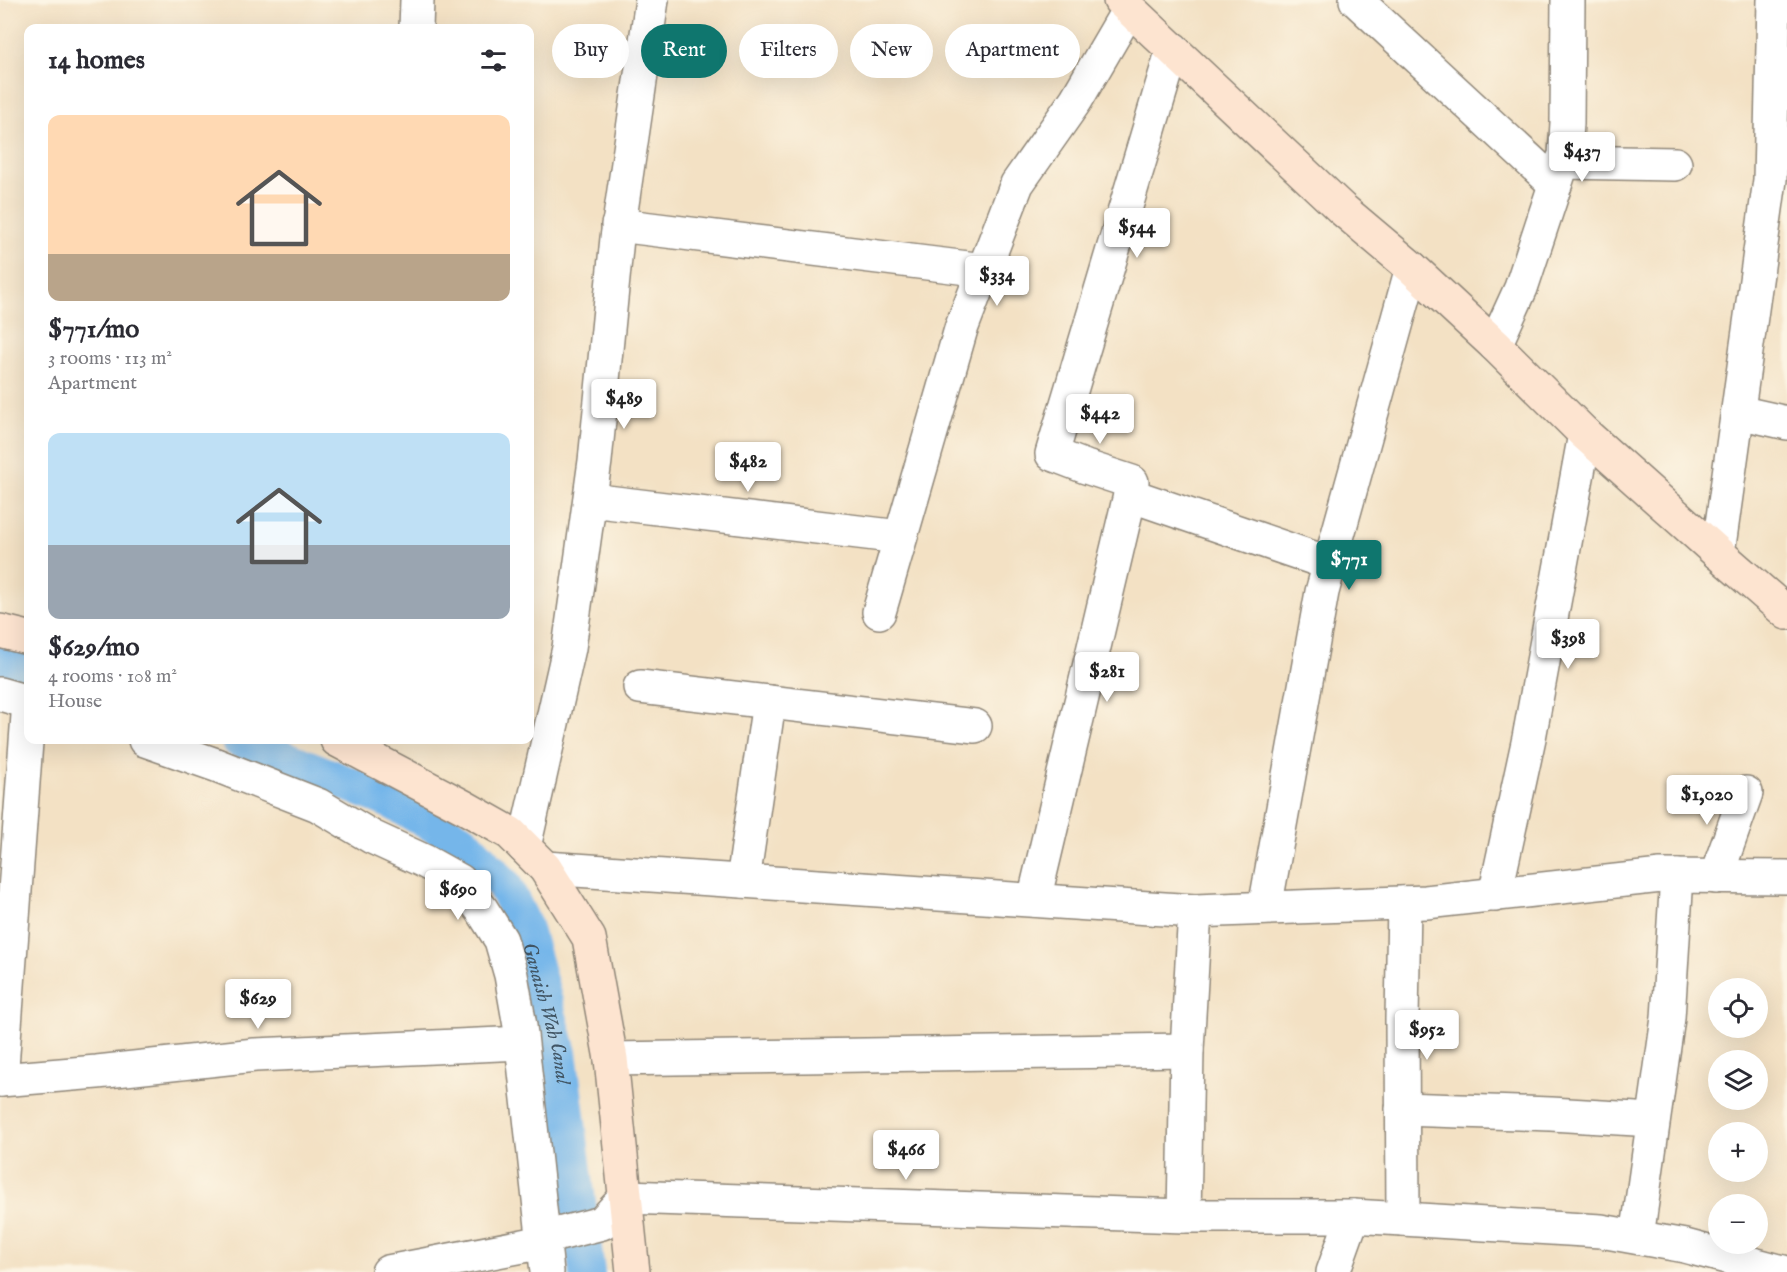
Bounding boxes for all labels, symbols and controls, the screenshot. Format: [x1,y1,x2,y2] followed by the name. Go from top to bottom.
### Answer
[552,24,629,78] chip: Buy
[641,24,727,78] chip: Rent
[739,24,838,78] chip: Filters
[850,24,933,78] chip: New
[945,24,1080,78] chip: Apartment
[48,44,145,77] text: 14 homes
[477,44,510,77] icon: filters
[1546,132,1618,183] pin: $437
[1563,139,1601,164] text: $437
[225,154,333,262] icon: home
[1101,208,1173,259] pin: $544
[1118,215,1156,240] text: $544
[961,256,1033,307] pin: $334
[979,263,1015,288] text: $334
[48,313,139,346] text: $771/mo
[48,346,172,371] text: 3 rooms · 113 m²
[48,371,137,396] text: Apartment
[588,379,660,430] pin: $489
[605,386,643,411] text: $489
[1064,394,1136,445] pin: $442
[1080,401,1120,426] text: $442
[712,442,784,493] pin: $482
[729,449,767,474] text: $482
[225,472,333,580] icon: home
[1313,540,1385,591] pin: $771
[1330,547,1368,572] text: $771
[1532,619,1604,670] pin: $398
[1550,626,1586,651] text: $398
[48,631,140,664] text: $629/mo
[1071,652,1143,703] pin: $281
[1089,659,1125,684] text: $281
[48,664,177,689] text: 4 rooms · 108 m²
[48,689,102,714] text: House
[1658,775,1756,826] pin: $1,020
[1681,782,1733,807] text: $1,020
[422,870,494,921] pin: $690
[439,877,477,902] text: $690
[517,939,576,1088] water label: Ganaish Wah Canal
[1708,978,1768,1254] map controls
[1708,978,1768,1038] button: locate
[222,979,294,1030] pin: $629
[239,986,277,1011] text: $629
[1391,1010,1463,1061] pin: $952
[1409,1017,1445,1042] text: $952
[1708,1050,1768,1110] button: layers
[1708,1122,1768,1182] button: +
[870,1130,942,1181] pin: $466
[887,1137,925,1162] text: $466
[1708,1194,1768,1254] button: −

